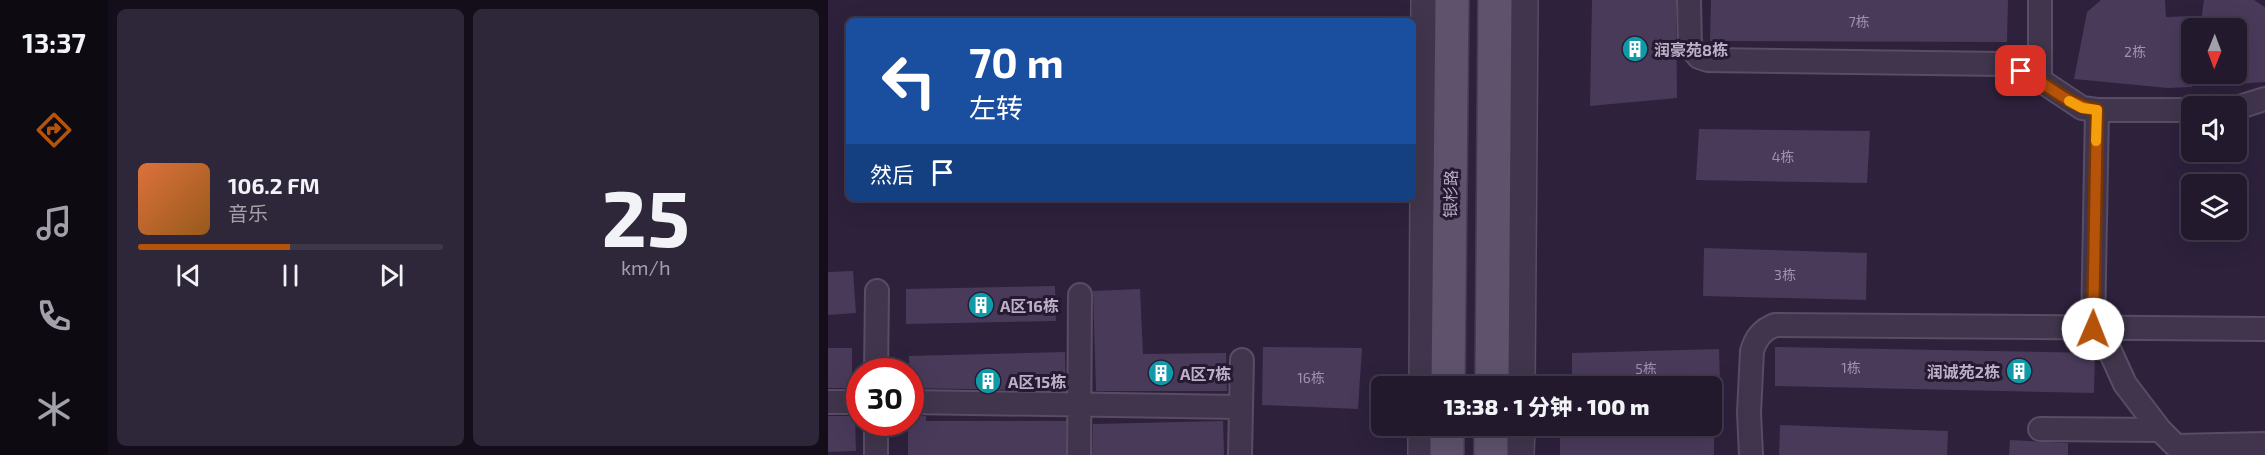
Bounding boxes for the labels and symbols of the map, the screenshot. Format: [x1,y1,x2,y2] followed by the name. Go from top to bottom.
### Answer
[1848,13,1870,30] house number: 7栋
[2181,18,2247,84] north arrow
[1620,34,1650,64] building icon: 润豪苑8栋
[1654,40,1728,59] place label: 润豪苑8栋
[2124,43,2146,60] house number: 2栋
[1995,45,2046,96] pin
[1772,148,1794,165] house number: 4栋
[1440,170,1460,218] street label: 银杉路
[1774,266,1796,283] house number: 3栋
[966,290,996,320] building icon: A区16栋
[1000,296,1059,315] place label: A区16栋
[2061,297,2125,361] position arrow
[2004,356,2034,386] building icon: 润诚苑2栋
[846,358,924,436] speed limit sign: 30
[1146,358,1176,388] building icon: A区7栋
[1841,359,1861,376] house number: 1栋
[1635,360,1657,377] house number: 5栋
[1927,362,2000,381] place label: 润诚苑2栋
[1180,364,1231,383] place label: A区7栋
[973,366,1003,396] building icon: A区15栋
[1297,369,1325,386] house number: 16栋
[1008,372,1066,391] place label: A区15栋

